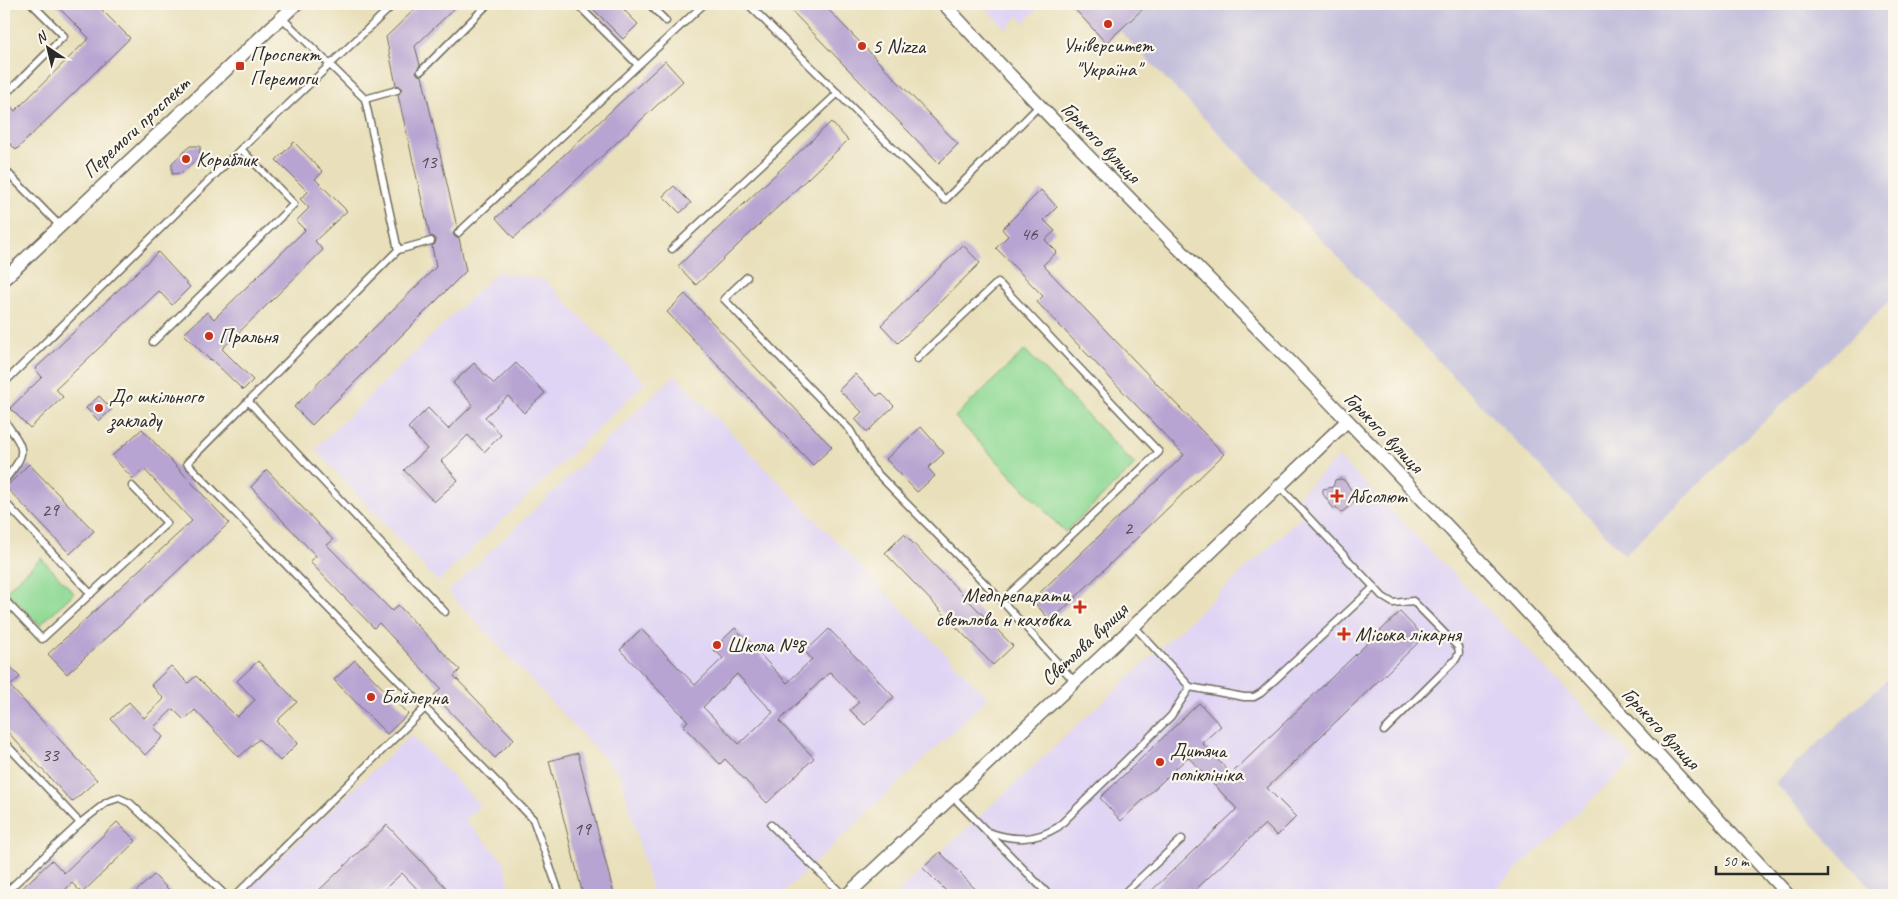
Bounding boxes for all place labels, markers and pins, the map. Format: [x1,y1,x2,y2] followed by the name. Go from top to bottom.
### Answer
[1102,18,1114,30] marker: Університет "Україна"
[1063,32,1154,82] place label: Університет "Україна"
[872,33,927,59] place label: 5 Nizza
[856,40,868,52] marker: 5 Nizza
[250,41,322,91] place label: Проспект Перемоги
[234,60,246,72] marker: Проспект Перемоги
[196,146,259,172] place label: Кораблик
[180,153,192,165] marker: Кораблик
[219,323,279,349] place label: Пральня
[203,330,215,342] marker: Пральня
[106,383,206,434] place label: До шкільного закладу
[93,402,105,414] marker: До шкільного закладу
[1347,483,1408,509] place label: Абсолют
[1331,490,1343,502] marker: Абсолют
[935,582,1072,632] place label: Медпрепарати светлова н каховка
[1074,601,1086,613] marker: Медпрепарати светлова н каховка
[1355,621,1462,647] place label: Міська лікарня
[1337,627,1351,641] marker: Міська лікарня
[727,632,808,658] place label: Школа №8
[711,639,723,651] marker: Школа №8
[381,684,449,710] place label: Бойлерна
[365,691,377,703] marker: Бойлерна
[1170,737,1245,787] place label: Дитяча поліклініка
[1154,756,1166,768] marker: Дитяча поліклініка

